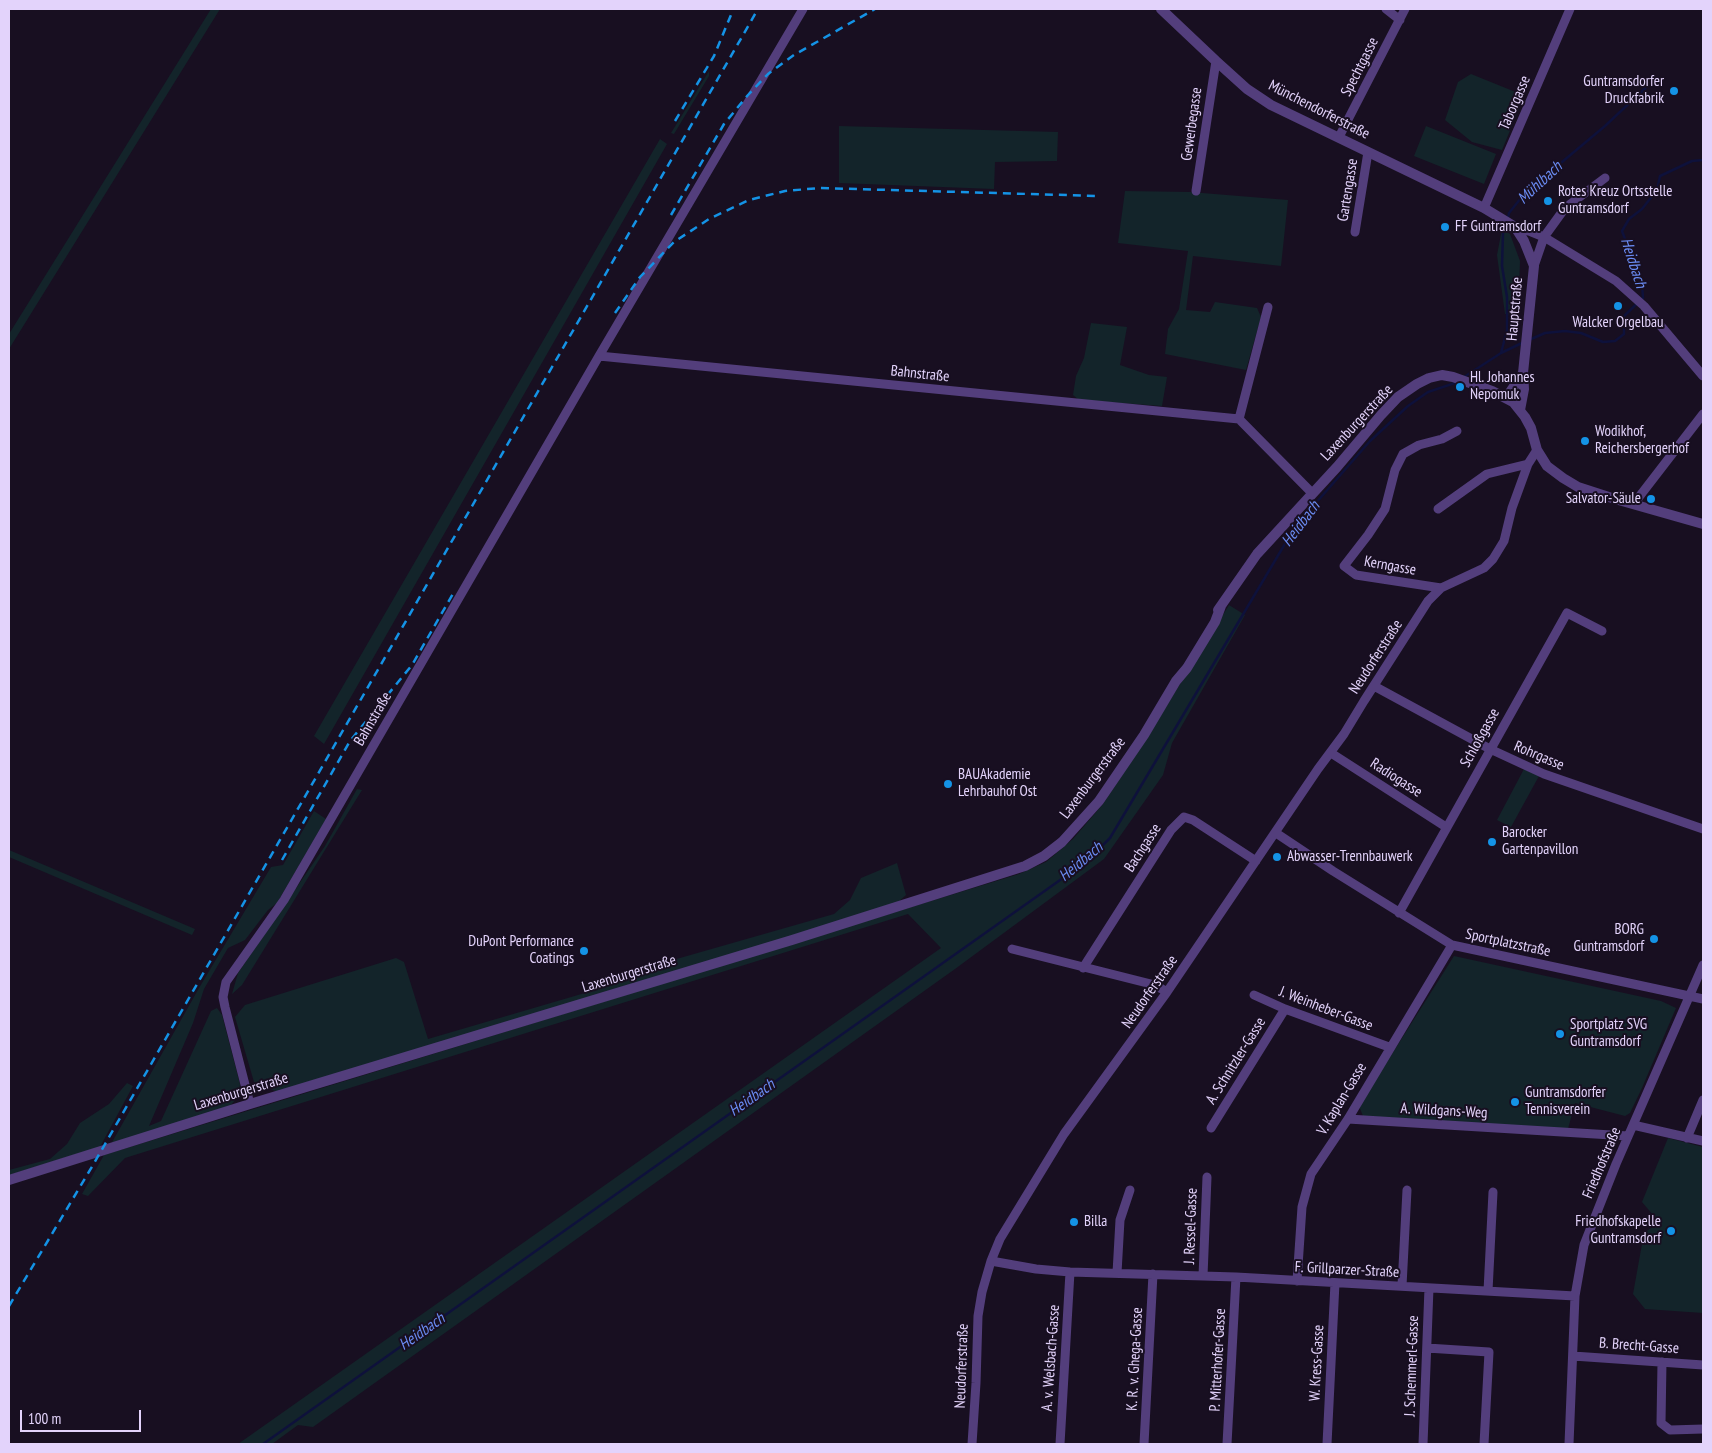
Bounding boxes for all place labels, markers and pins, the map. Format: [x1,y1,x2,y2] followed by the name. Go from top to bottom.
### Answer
[1583,73,1664,108] place label: Guntramsdorfer Druckfabrik
[1668,85,1680,97] marker: Guntramsdorfer Druckfabrik
[1558,183,1672,218] place label: Rotes Kreuz Ortsstelle Guntramsdorf
[1542,195,1554,207] marker: Rotes Kreuz Ortsstelle Guntramsdorf
[1455,218,1541,236] place label: FF Guntramsdorf
[1439,221,1451,233] marker: FF Guntramsdorf
[1612,300,1624,312] marker: Walcker Orgelbau
[1572,314,1664,332] place label: Walcker Orgelbau
[1470,369,1535,404] place label: Hl. Johannes Nepomuk
[1454,381,1466,393] marker: Hl. Johannes Nepomuk
[1595,423,1689,458] place label: Wodikhof, Reichersbergerhof
[1579,435,1591,447] marker: Wodikhof, Reichersbergerhof
[1566,490,1641,508] place label: Salvator-Säule
[1645,493,1657,505] marker: Salvator-Säule
[958,766,1037,801] place label: BAUAkademie Lehrbauhof Ost
[942,778,954,790] marker: BAUAkademie Lehrbauhof Ost
[1502,824,1578,859] place label: Barocker Gartenpavillon
[1486,836,1498,848] marker: Barocker Gartenpavillon
[1287,848,1413,866] place label: Abwasser-Trennbauwerk
[1271,851,1283,863] marker: Abwasser-Trennbauwerk
[1574,921,1644,956] place label: BORG Guntramsdorf
[468,933,574,968] place label: DuPont Performance Coatings
[1648,933,1660,945] marker: BORG Guntramsdorf
[578,945,590,957] marker: DuPont Performance Coatings
[1570,1016,1647,1051] place label: Sportplatz SVG Guntramsdorf
[1554,1028,1566,1040] marker: Sportplatz SVG Guntramsdorf
[1525,1084,1606,1119] place label: Guntramsdorfer Tennisverein
[1509,1096,1521,1108] marker: Guntramsdorfer Tennisverein
[1084,1213,1107,1231] place label: Billa
[1575,1213,1661,1248] place label: Friedhofskapelle Guntramsdorf
[1068,1216,1080,1228] marker: Billa
[1665,1225,1677,1237] marker: Friedhofskapelle Guntramsdorf

